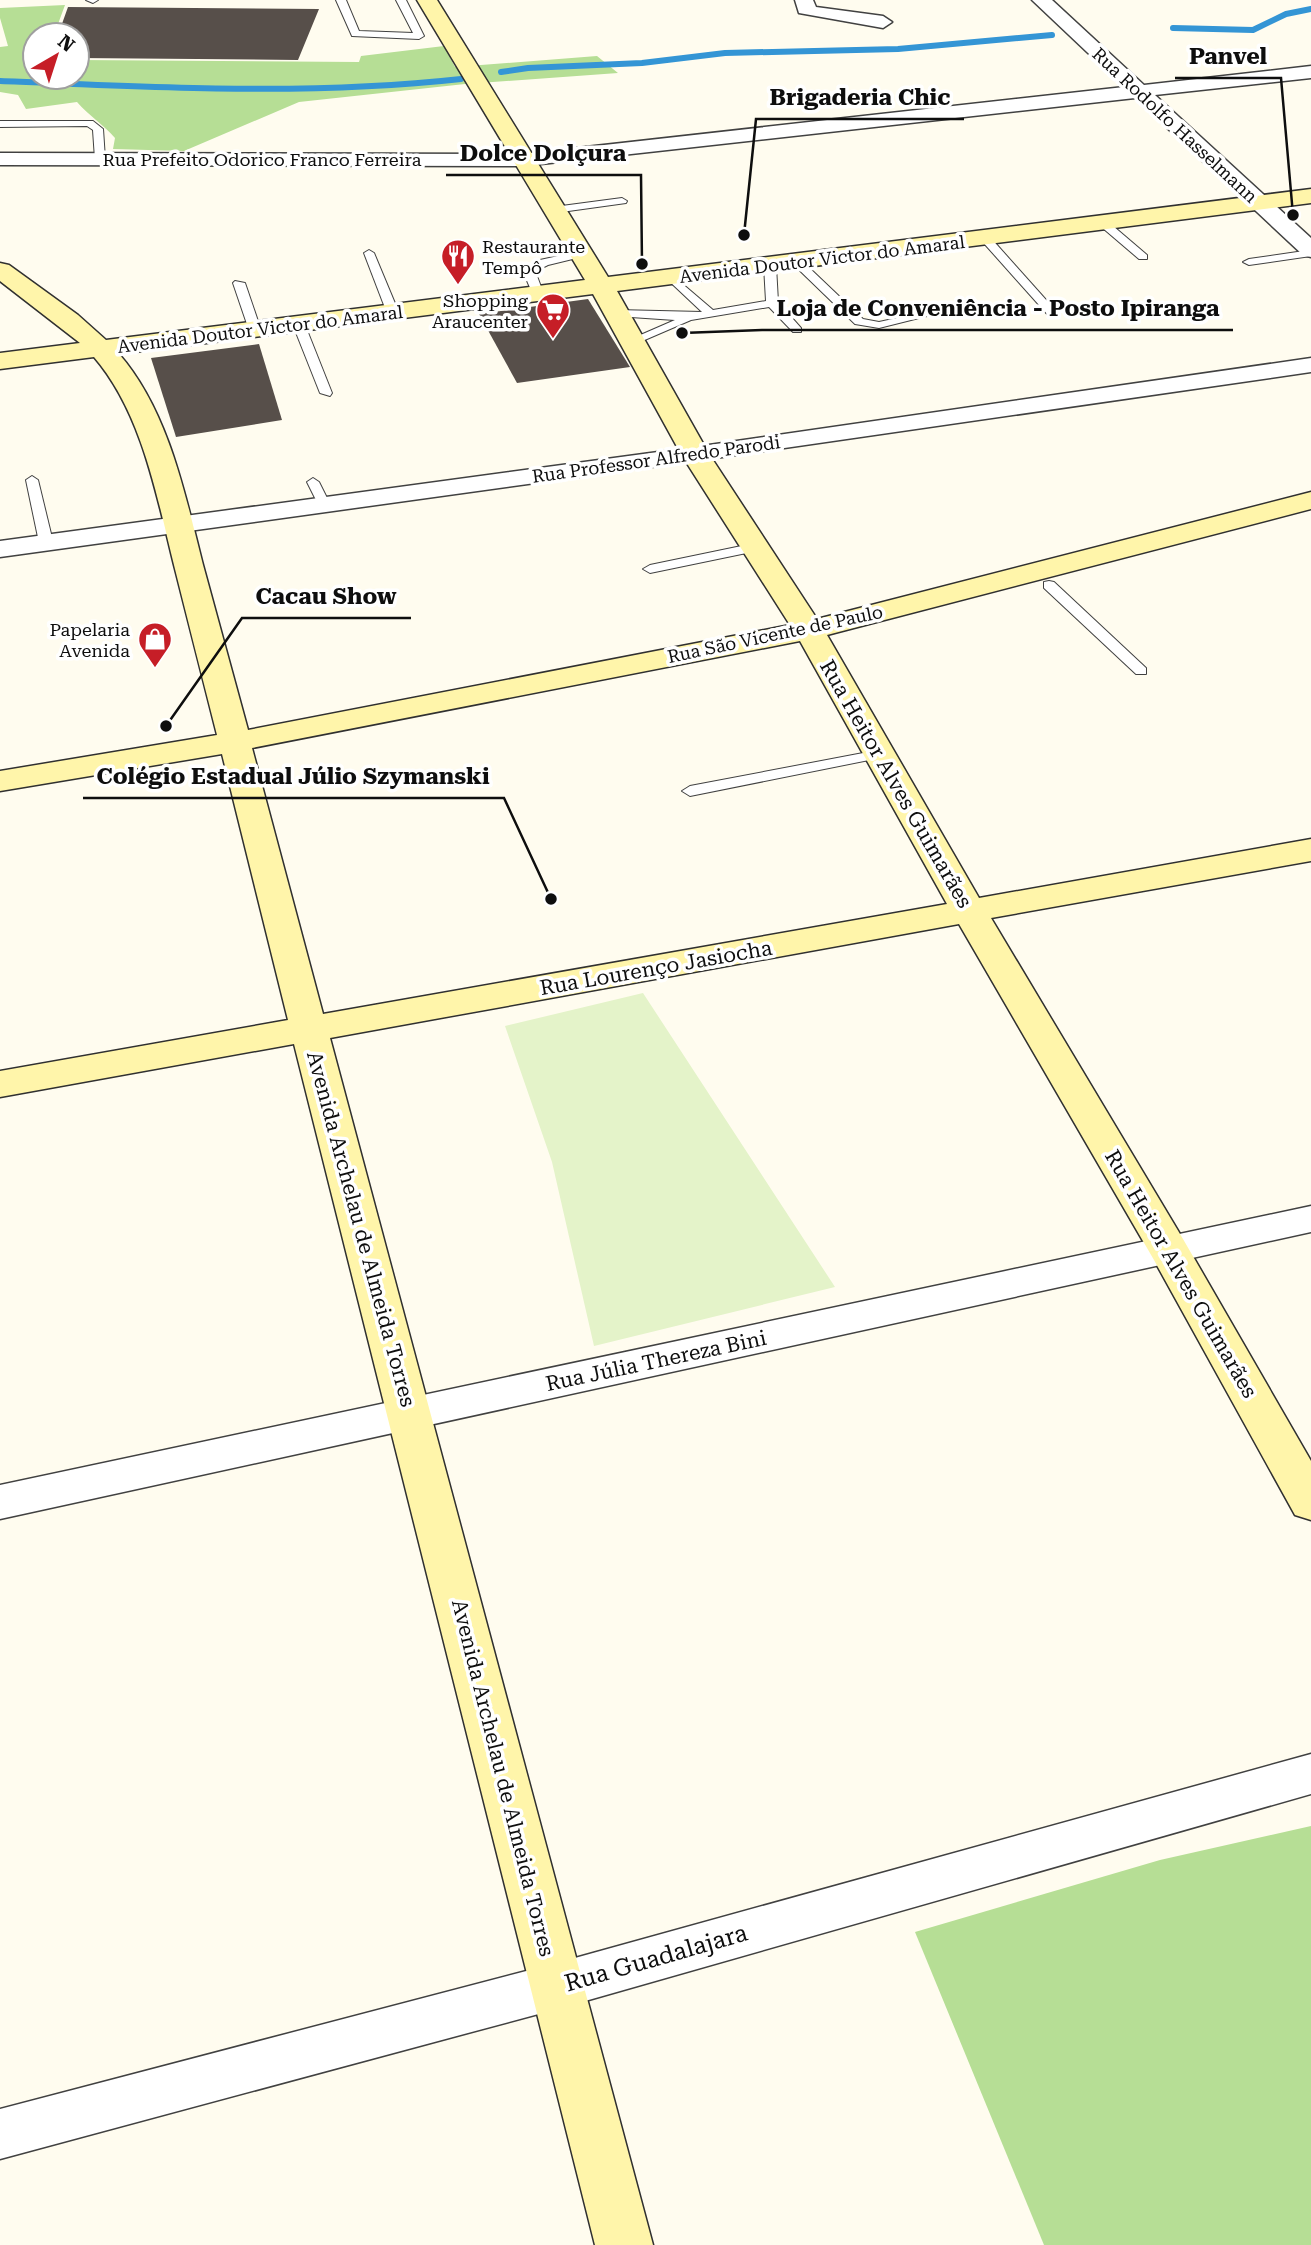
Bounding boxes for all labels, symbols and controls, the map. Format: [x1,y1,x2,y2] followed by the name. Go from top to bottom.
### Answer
[21,21,91,91] north arrow
[53,30,80,57] text: N
[1175,34,1281,78] callout: Panvel
[1088,43,1262,207] street label: Rua Rodolfo Hasselmann
[1189,43,1268,70] text: Panvel
[756,75,964,119] callout: Brigaderia Chic
[770,84,950,111] text: Brigaderia Chic
[446,131,641,175] callout: Dolce Dolçura
[460,140,627,167] text: Dolce Dolçura
[103,149,422,170] street label: Rua Prefeito Odorico Franco Ferreira
[678,231,966,287] street label: Avenida Doutor Victor do Amaral
[482,236,585,278] place label: Restaurante Tempô
[439,237,477,286] restaurant icon: Restaurante Tempô
[762,286,1233,330] callout: Loja de Conveniência - Posto Ipiranga
[432,290,529,332] place label: Shopping Araucenter
[534,291,572,340] supermarket icon: Shopping Araucenter
[776,295,1220,322] text: Loja de Conveniência - Posto Ipiranga
[116,301,404,357] street label: Avenida Doutor Victor do Amaral
[531,431,782,487] street label: Rua Professor Alfredo Parodi
[242,574,411,618] callout: Cacau Show
[255,583,397,610] text: Cacau Show
[665,601,885,667] street label: Rua São Vicente de Paulo
[49,619,130,661] place label: Papelaria Avenida
[136,620,174,669] shop icon: Papelaria Avenida
[815,656,977,912] street label: Rua Heitor Alves Guimarães
[83,754,504,798] callout: Colégio Estadual Júlio Szymanski
[96,763,490,790] text: Colégio Estadual Júlio Szymanski
[538,936,775,1000] street label: Rua Lourenço Jasiocha
[302,1049,420,1409] street label: Avenida Archelau de Almeida Torres
[1100,1146,1262,1402] street label: Rua Heitor Alves Guimarães
[543,1326,769,1396] street label: Rua Júlia Thereza Bini
[447,1597,559,1959] street label: Avenida Archelau de Almeida Torres
[561,1919,751,1997] street label: Rua Guadalajara

